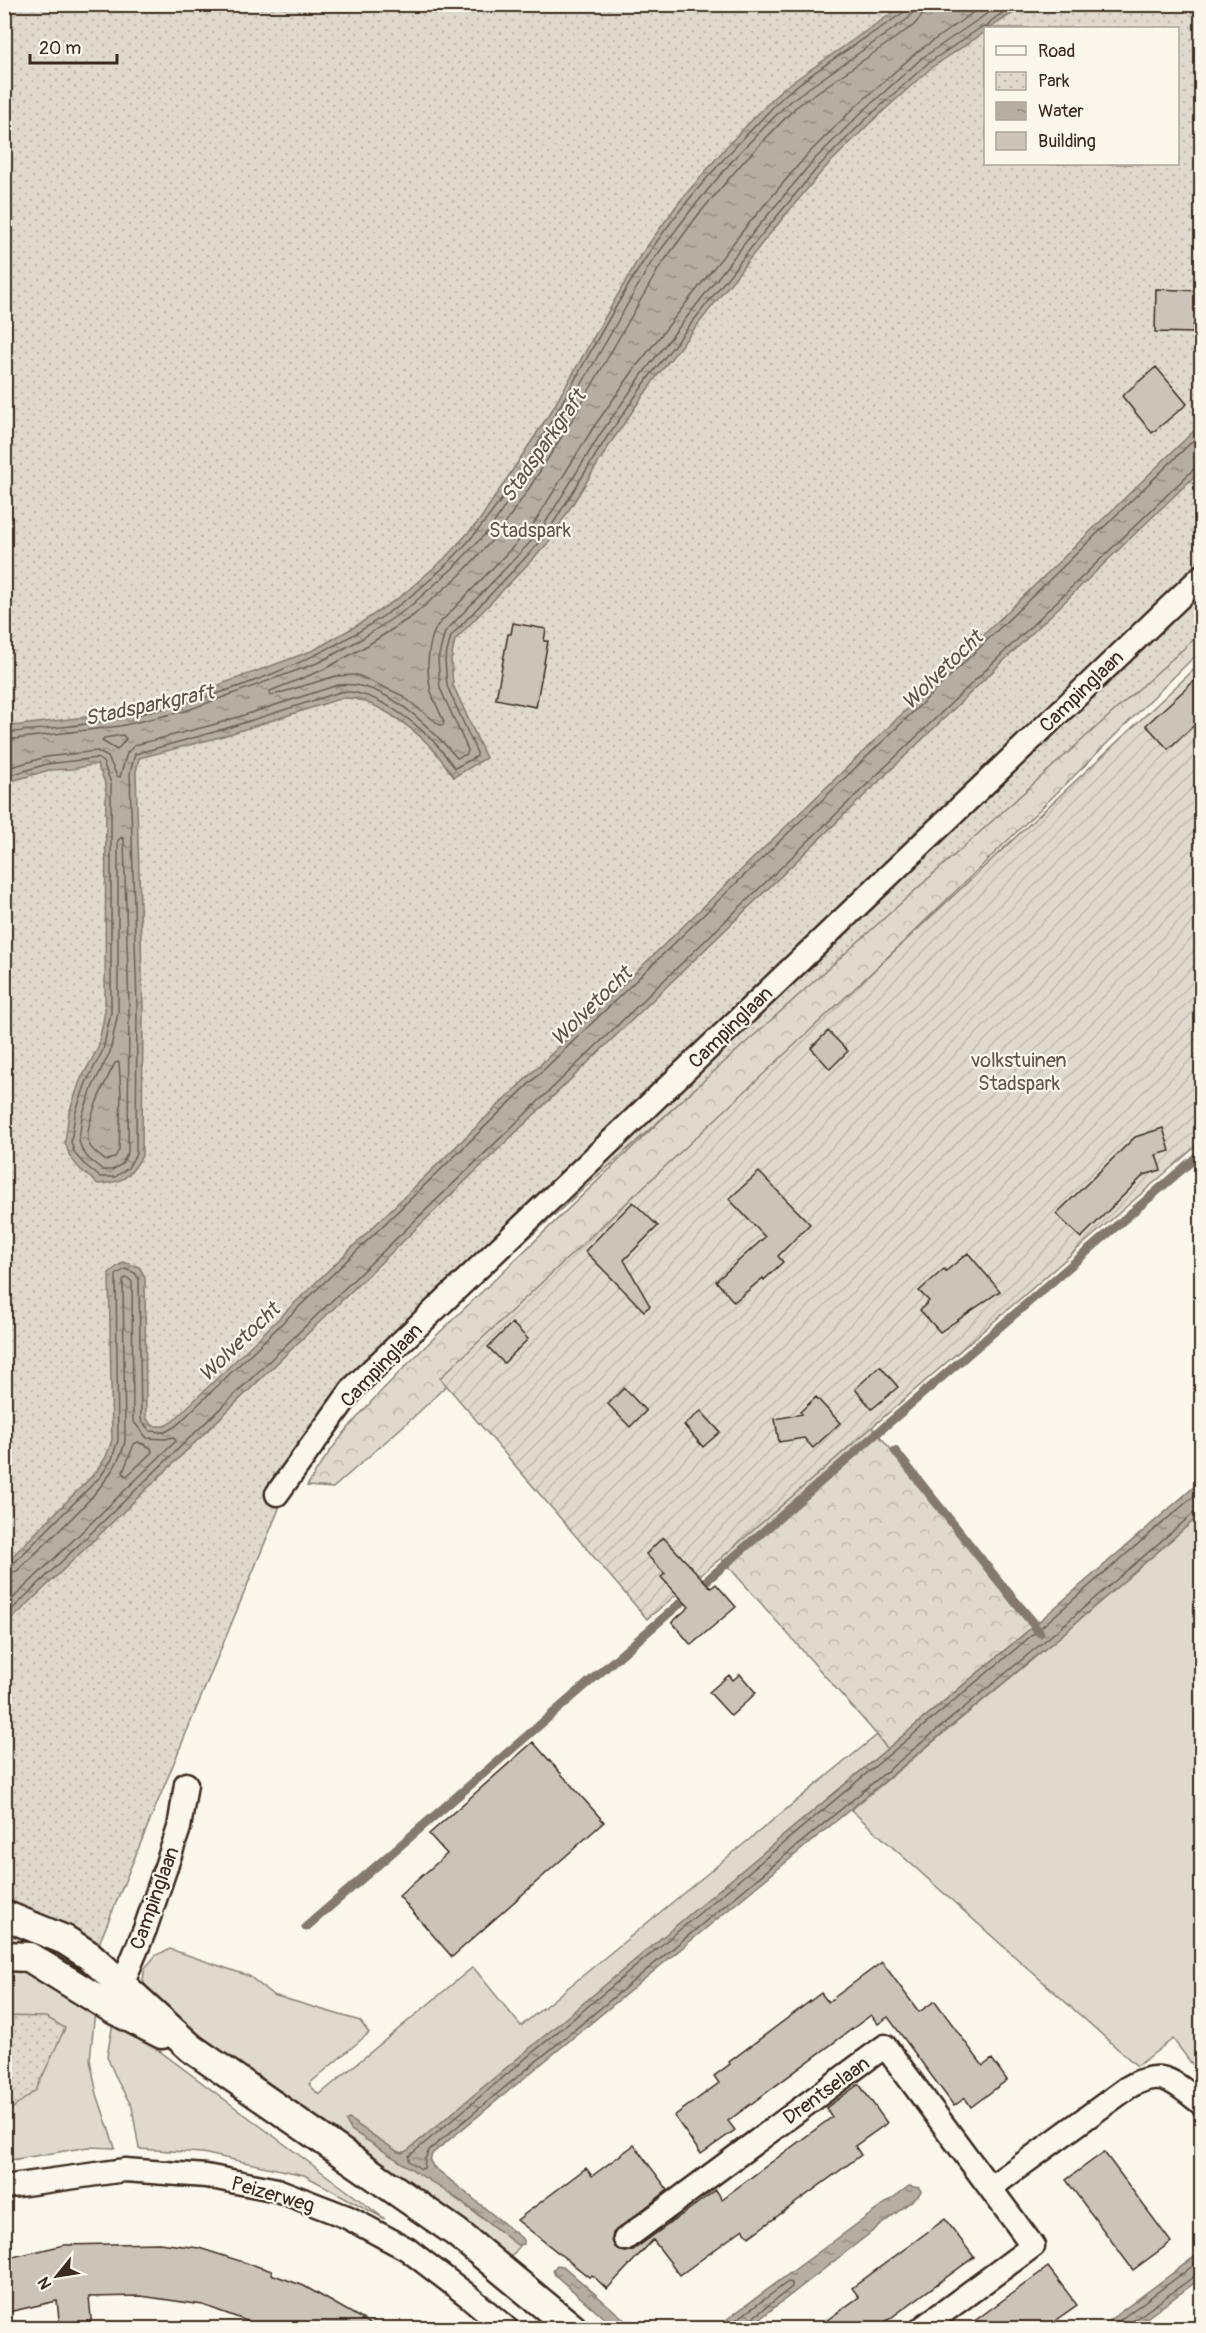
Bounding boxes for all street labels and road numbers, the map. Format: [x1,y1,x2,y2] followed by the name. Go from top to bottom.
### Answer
[1034,645,1129,738] street label: Campinglaan
[683,981,778,1074] street label: Campinglaan
[335,1318,428,1413] street label: Campinglaan
[124,1843,185,1953] street label: Campinglaan
[778,2051,874,2130] street label: Drentselaan
[228,2171,317,2218] street label: Peizerweg

